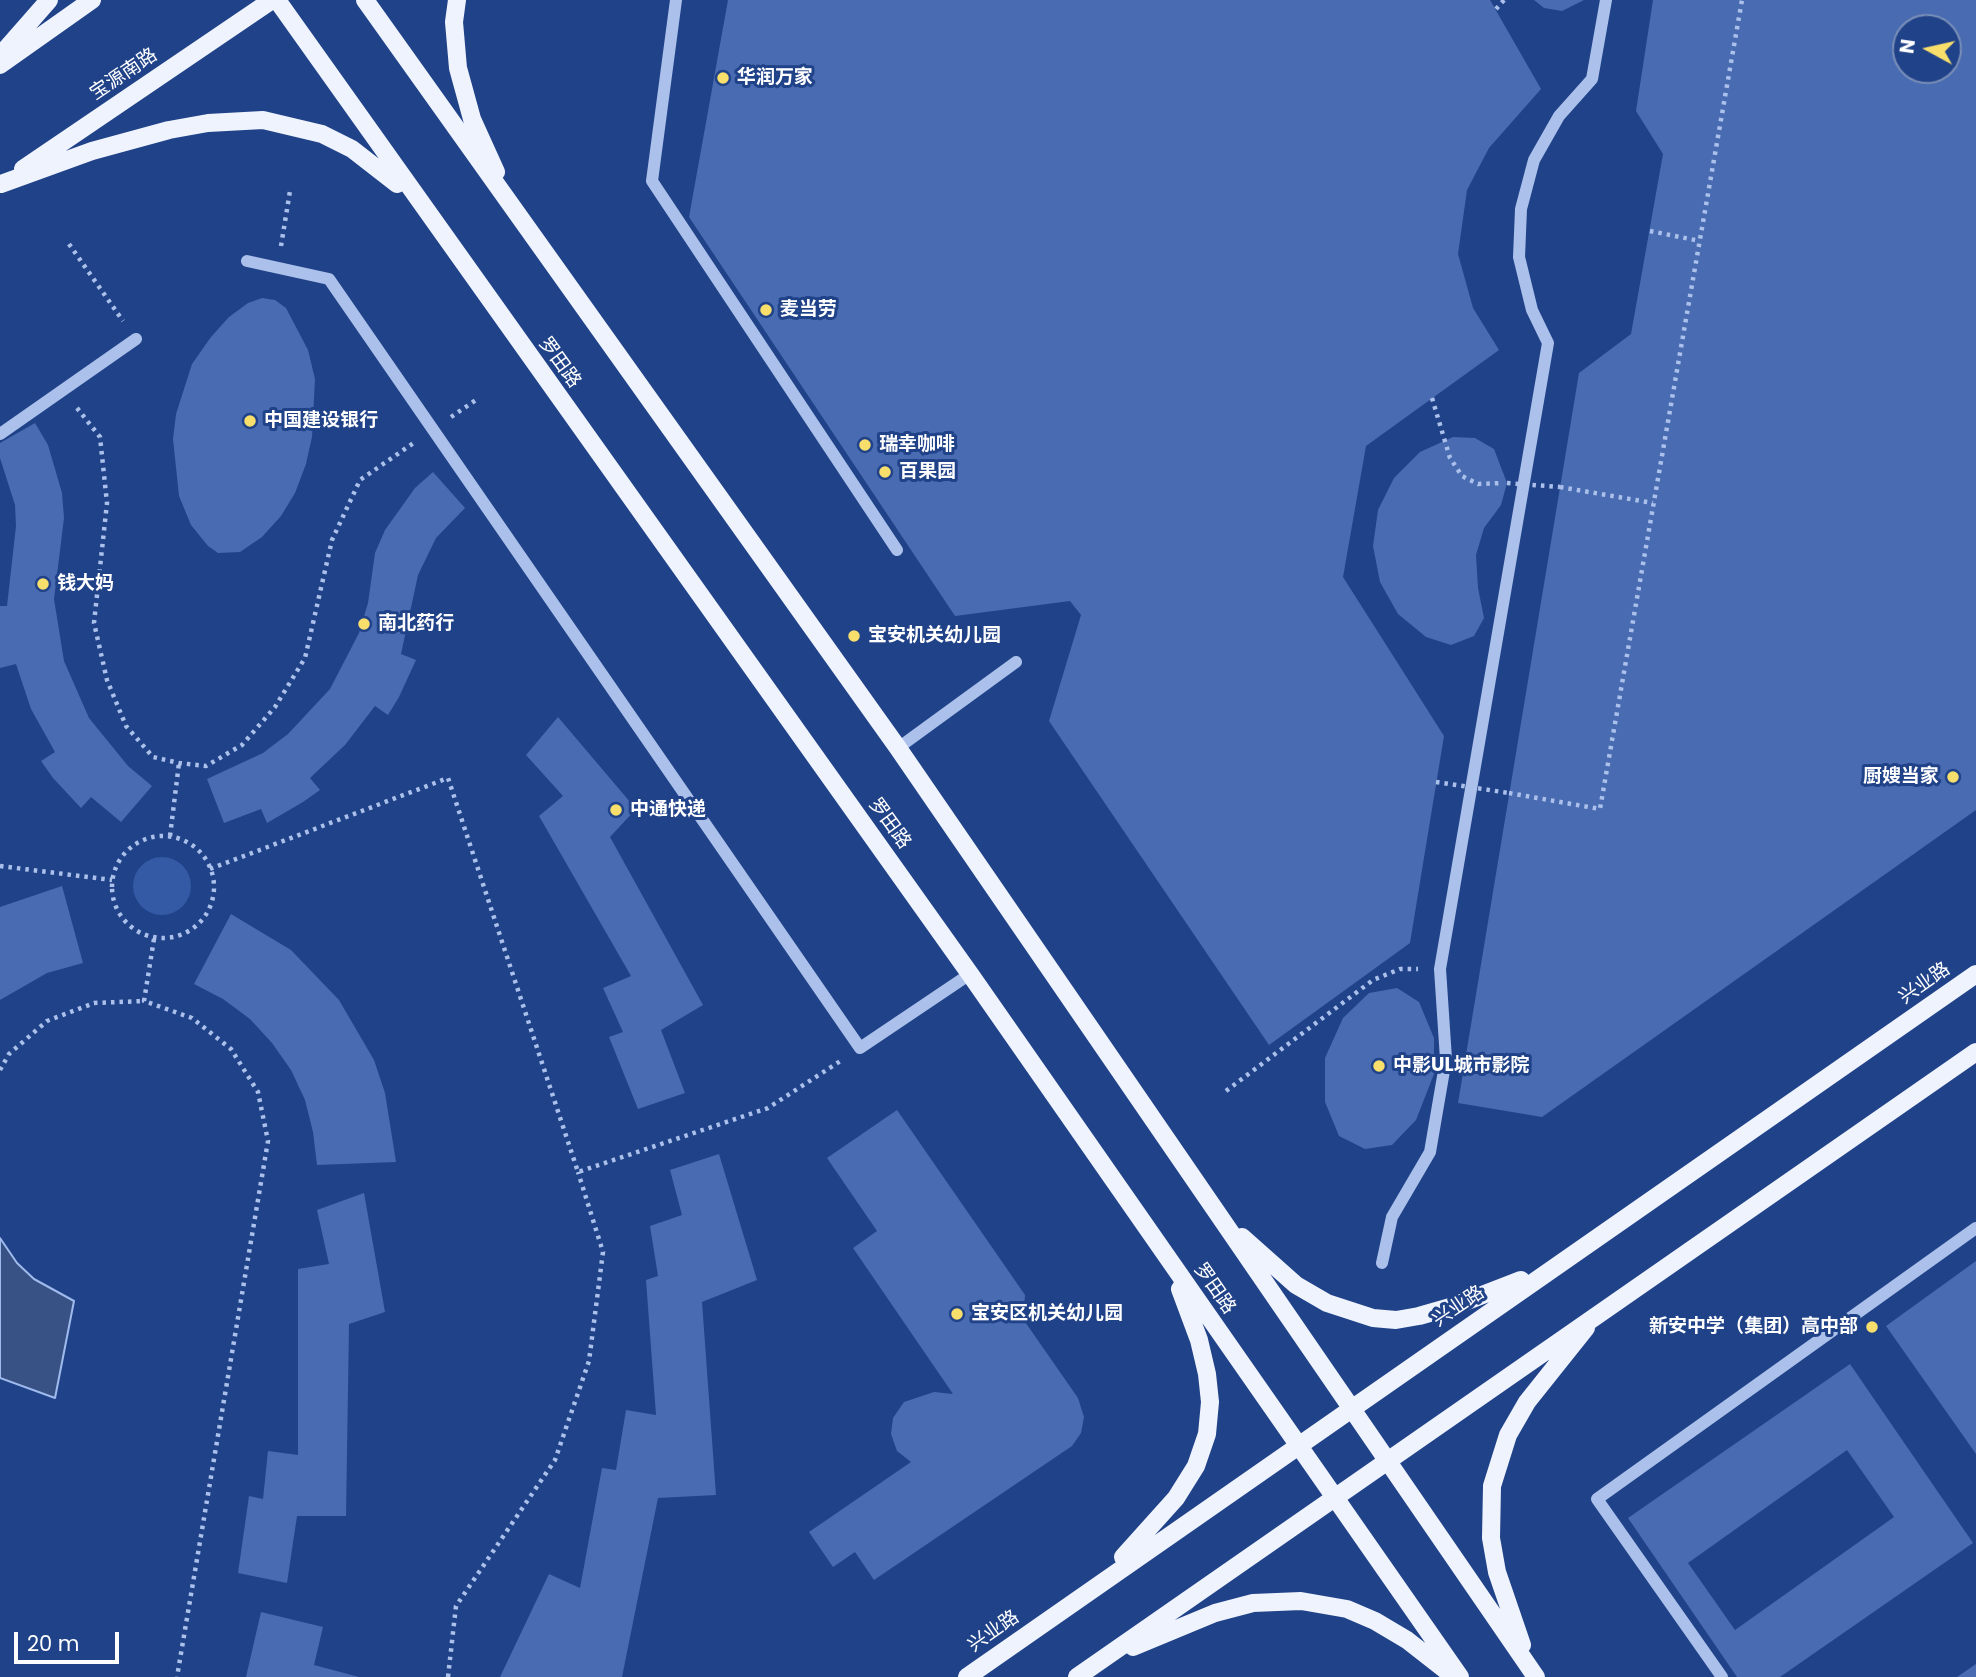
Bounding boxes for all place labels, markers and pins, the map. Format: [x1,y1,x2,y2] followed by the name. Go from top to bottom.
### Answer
[737,67,813,89] place label: 华润万家
[715,70,731,86] marker: 华润万家
[780,299,837,321] place label: 麦当劳
[758,302,774,318] marker: 麦当劳
[264,410,378,432] place label: 中国建设银行
[242,413,258,429] marker: 中国建设银行
[879,434,955,456] place label: 瑞幸咖啡
[857,437,873,453] marker: 瑞幸咖啡
[899,461,956,483] place label: 百果园
[877,464,893,480] marker: 百果园
[57,573,114,595] place label: 钱大妈
[35,576,51,592] marker: 钱大妈
[378,613,454,635] place label: 南北药行
[356,616,372,632] marker: 南北药行
[868,625,1001,647] place label: 宝安机关幼儿园
[846,628,862,644] marker: 宝安机关幼儿园
[1863,766,1939,788] place label: 厨嫂当家
[1945,769,1961,785] marker: 厨嫂当家
[630,799,706,821] place label: 中通快递
[608,802,624,818] marker: 中通快递
[1393,1055,1529,1077] place label: 中影UL城市影院
[1371,1058,1387,1074] marker: 中影UL城市影院
[971,1303,1123,1325] place label: 宝安区机关幼儿园
[949,1306,965,1322] marker: 宝安区机关幼儿园
[1649,1316,1858,1338] place label: 新安中学（集团）高中部
[1864,1319,1880,1335] marker: 新安中学（集团）高中部

